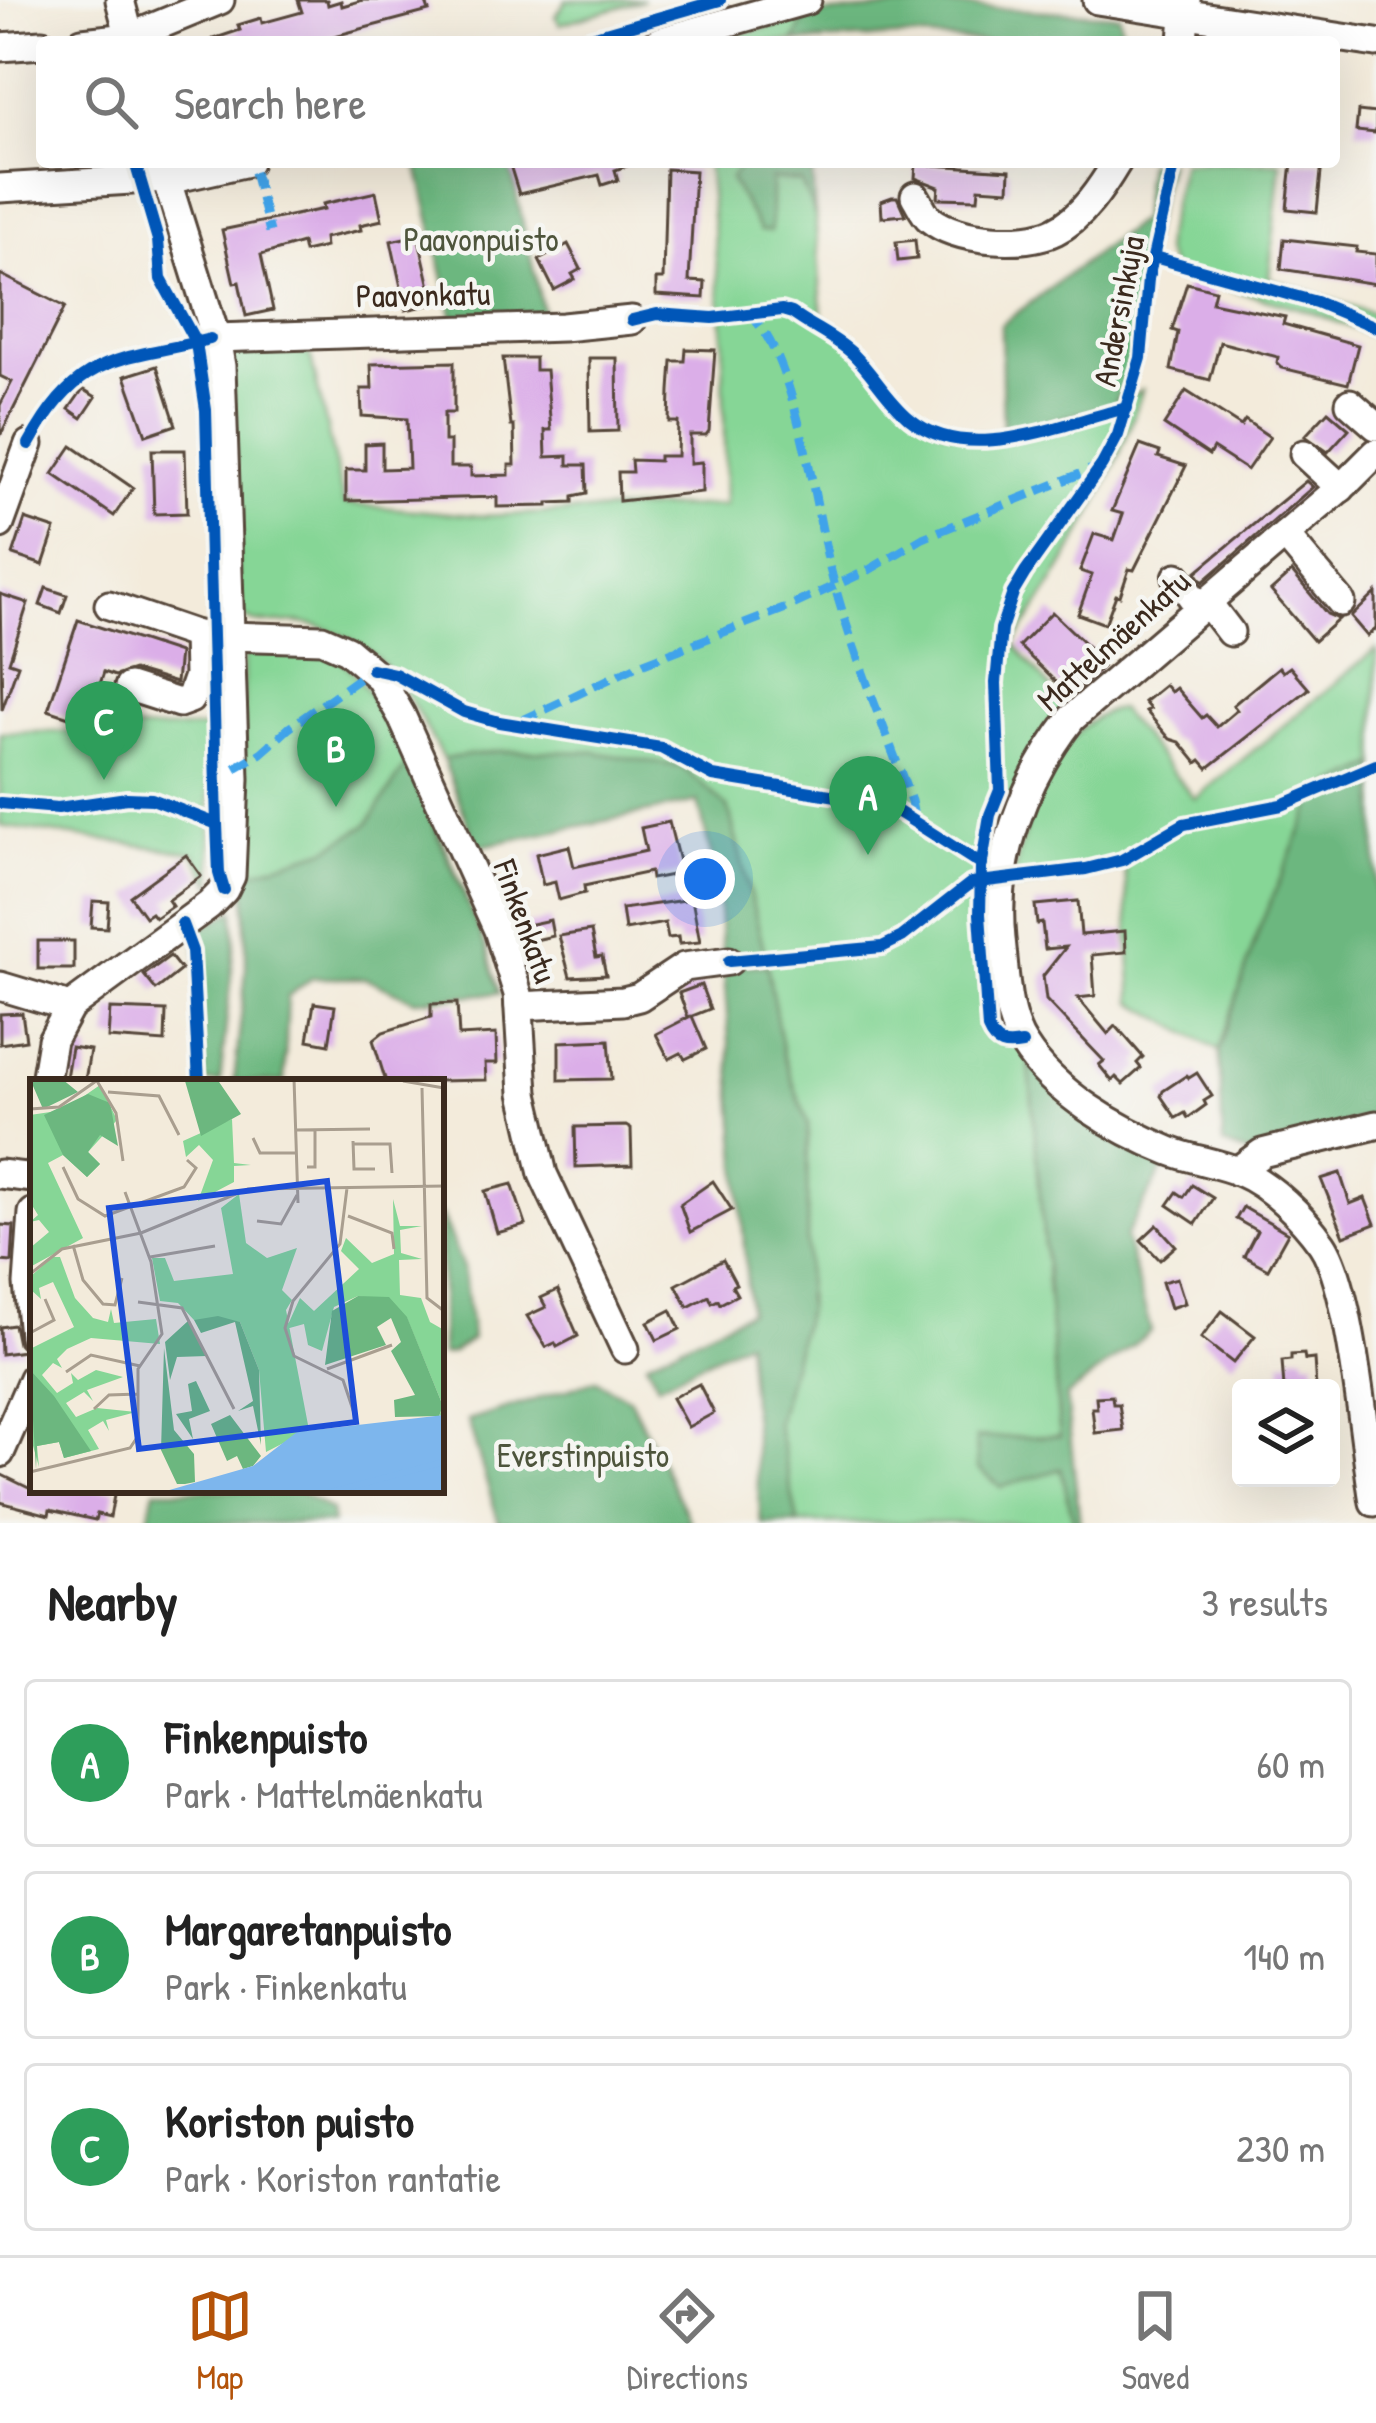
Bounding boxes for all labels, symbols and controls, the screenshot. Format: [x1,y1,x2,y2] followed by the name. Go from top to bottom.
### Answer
[36,36,1340,168] search box
[78,69,144,135] icon: search
[174,72,366,133] text: Search here
[403,217,559,262] park label: Paavonpuisto
[1082,232,1154,390] street label: Andersinkuja
[355,271,491,317] street label: Paavonkatu
[1027,559,1199,721] street label: Mattelmäenkatu
[65,681,143,780] pin: C
[297,708,375,807] pin: B
[829,756,907,855] pin: A
[675,849,735,909] your location
[483,853,568,988] street label: Finkenkatu
[30,1079,444,1493] inset map
[1232,1379,1340,1487] map controls
[1232,1379,1340,1487] button: layers
[497,1433,669,1478] park label: Everstinpuisto
[48,1567,178,1636] text: Nearby
[1202,1575,1328,1628] text: 3 results
[165,1706,368,1767] text: Finkenpuisto
[80,1737,100,1790] text: A
[1256,1737,1325,1790] text: 60 m
[165,1767,483,1820] text: Park · Mattelmäenkatu
[165,1898,451,1959] text: Margaretanpuisto
[80,1929,100,1982] text: B
[1243,1929,1325,1982] text: 140 m
[165,1959,407,2012] text: Park · Finkenkatu
[165,2090,414,2151] text: Koriston puisto
[79,2121,101,2174] text: C
[1236,2121,1325,2174] text: 230 m
[165,2151,501,2204] text: Park · Koriston rantatie
[187,2283,253,2399] tab: Map
[627,2283,748,2399] tab: Directions
[1122,2283,1189,2399] tab: Saved

